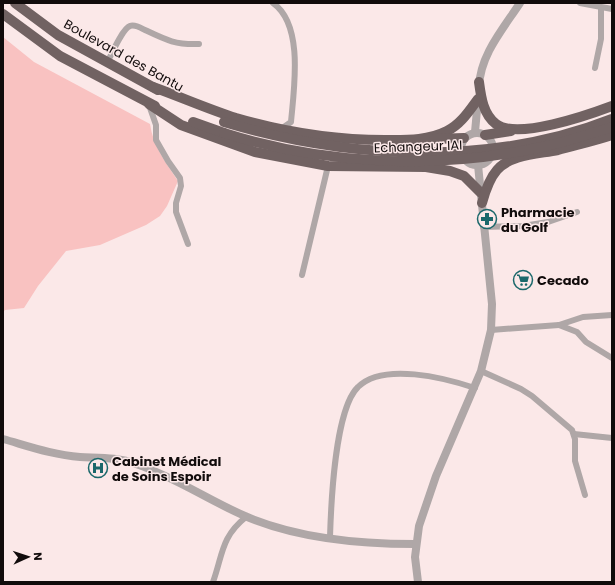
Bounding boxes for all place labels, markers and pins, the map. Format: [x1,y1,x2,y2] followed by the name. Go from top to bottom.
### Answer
[501,203,575,237] place label: Pharmacie du Golf
[476,208,498,230] pharmacy icon: Pharmacie du Golf
[512,269,534,291] supermarket icon: Cecado
[537,271,589,290] place label: Cecado
[112,452,221,486] place label: Cabinet Médical de Soins Espoir
[87,457,109,479] hospital icon: Cabinet Médical de Soins Espoir

